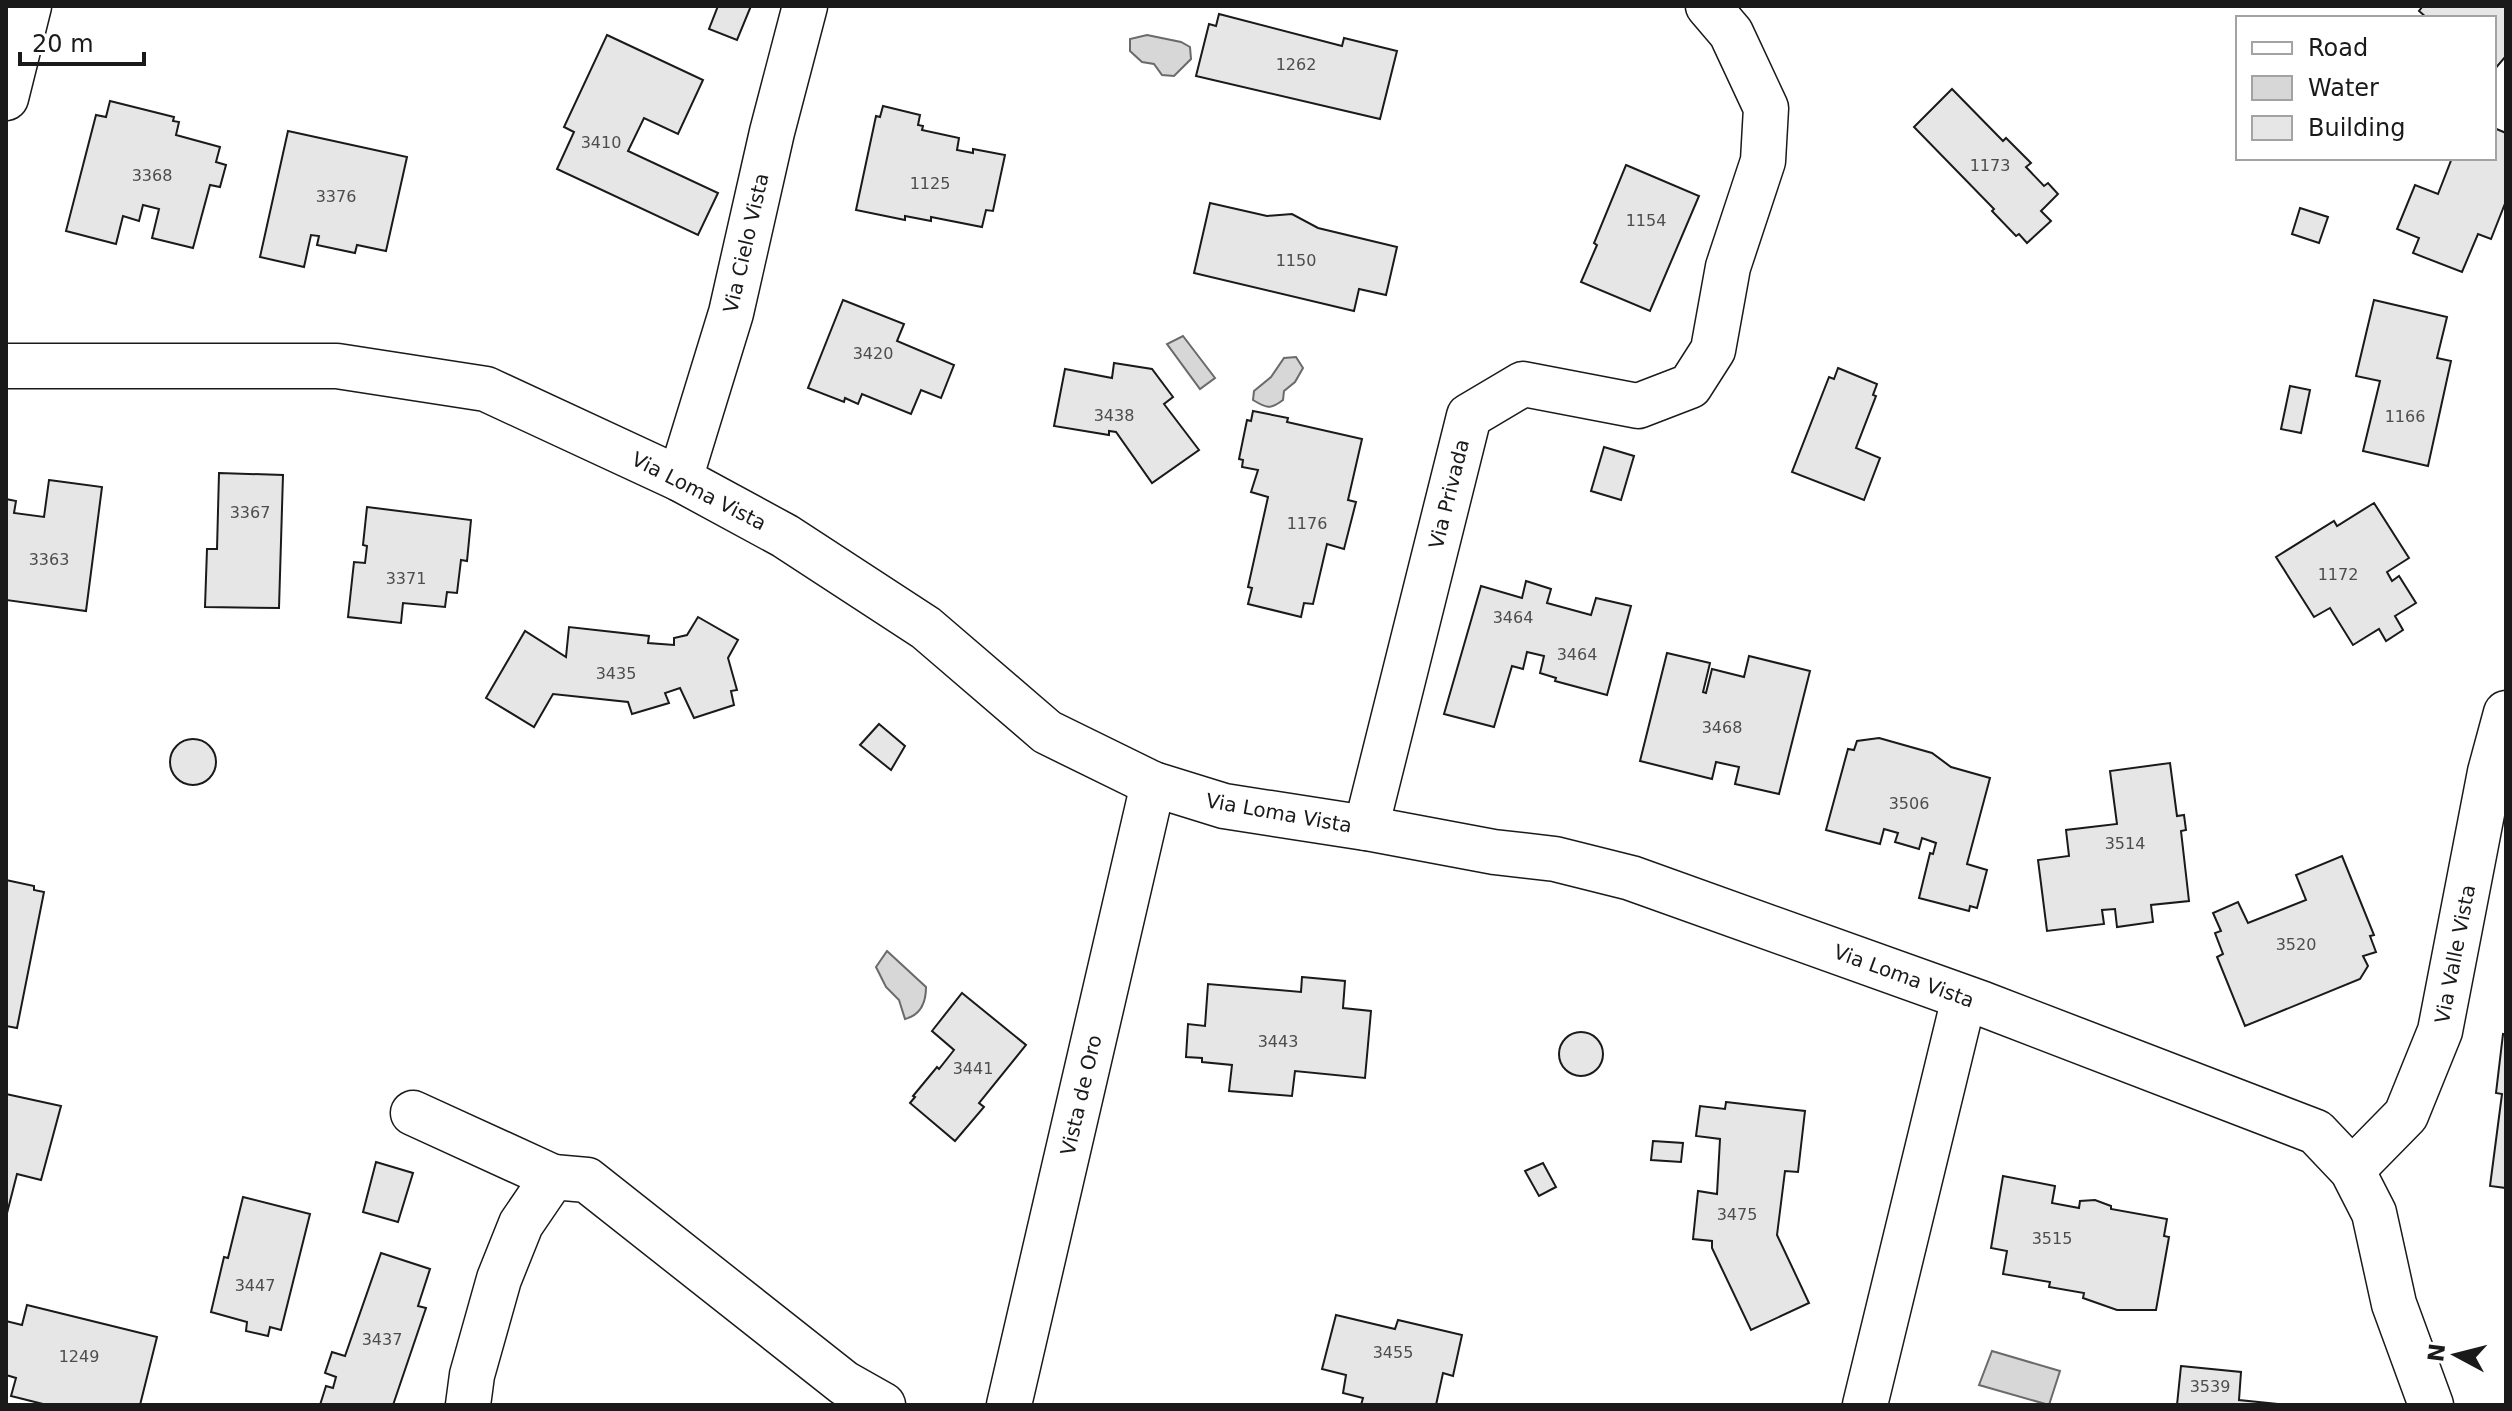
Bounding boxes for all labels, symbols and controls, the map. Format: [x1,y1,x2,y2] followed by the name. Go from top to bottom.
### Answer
[20,16,144,66] scale bar
[2236,16,2496,160] legend
[32,30,94,58] text: 20 m
[2308,34,2368,62] text: Road
[1276,55,1316,74] house number: 1262
[2308,74,2379,102] text: Water
[2308,114,2405,142] text: Building
[581,133,621,152] house number: 3410
[1970,156,2010,175] house number: 1173
[132,166,172,185] house number: 3368
[718,171,774,315] street label: Via Cielo Vista
[910,174,950,193] house number: 1125
[316,187,356,206] house number: 3376
[1626,211,1666,230] house number: 1154
[1276,251,1316,270] house number: 1150
[853,344,893,363] house number: 3420
[1094,406,1134,425] house number: 3438
[2385,407,2425,426] house number: 1166
[1424,437,1474,551] street label: Via Privada
[628,447,770,535] street label: Via Loma Vista
[230,503,270,522] house number: 3367
[1287,514,1327,533] house number: 1176
[29,550,69,569] house number: 3363
[2318,565,2358,584] house number: 1172
[386,569,426,588] house number: 3371
[1493,608,1533,627] house number: 3464
[1557,645,1597,664] house number: 3464
[596,664,636,683] house number: 3435
[1702,718,1742,737] house number: 3468
[1204,788,1354,838] street label: Via Loma Vista
[1889,794,1929,813] house number: 3506
[2105,834,2145,853] house number: 3514
[2430,883,2480,1025] street label: Via Valle Vista
[2276,935,2316,954] house number: 3520
[1830,939,1978,1013] street label: Via Loma Vista
[1055,1032,1107,1158] street label: Vista de Oro
[1258,1032,1298,1051] house number: 3443
[953,1059,993,1078] house number: 3441
[1717,1205,1757,1224] house number: 3475
[2032,1229,2072,1248] house number: 3515
[235,1276,275,1295] house number: 3447
[2416,1315,2496,1395] north arrow
[362,1330,402,1349] house number: 3437
[2423,1342,2450,1363] text: N
[1373,1343,1413,1362] house number: 3455
[59,1347,99,1366] house number: 1249
[2190,1377,2230,1396] house number: 3539

